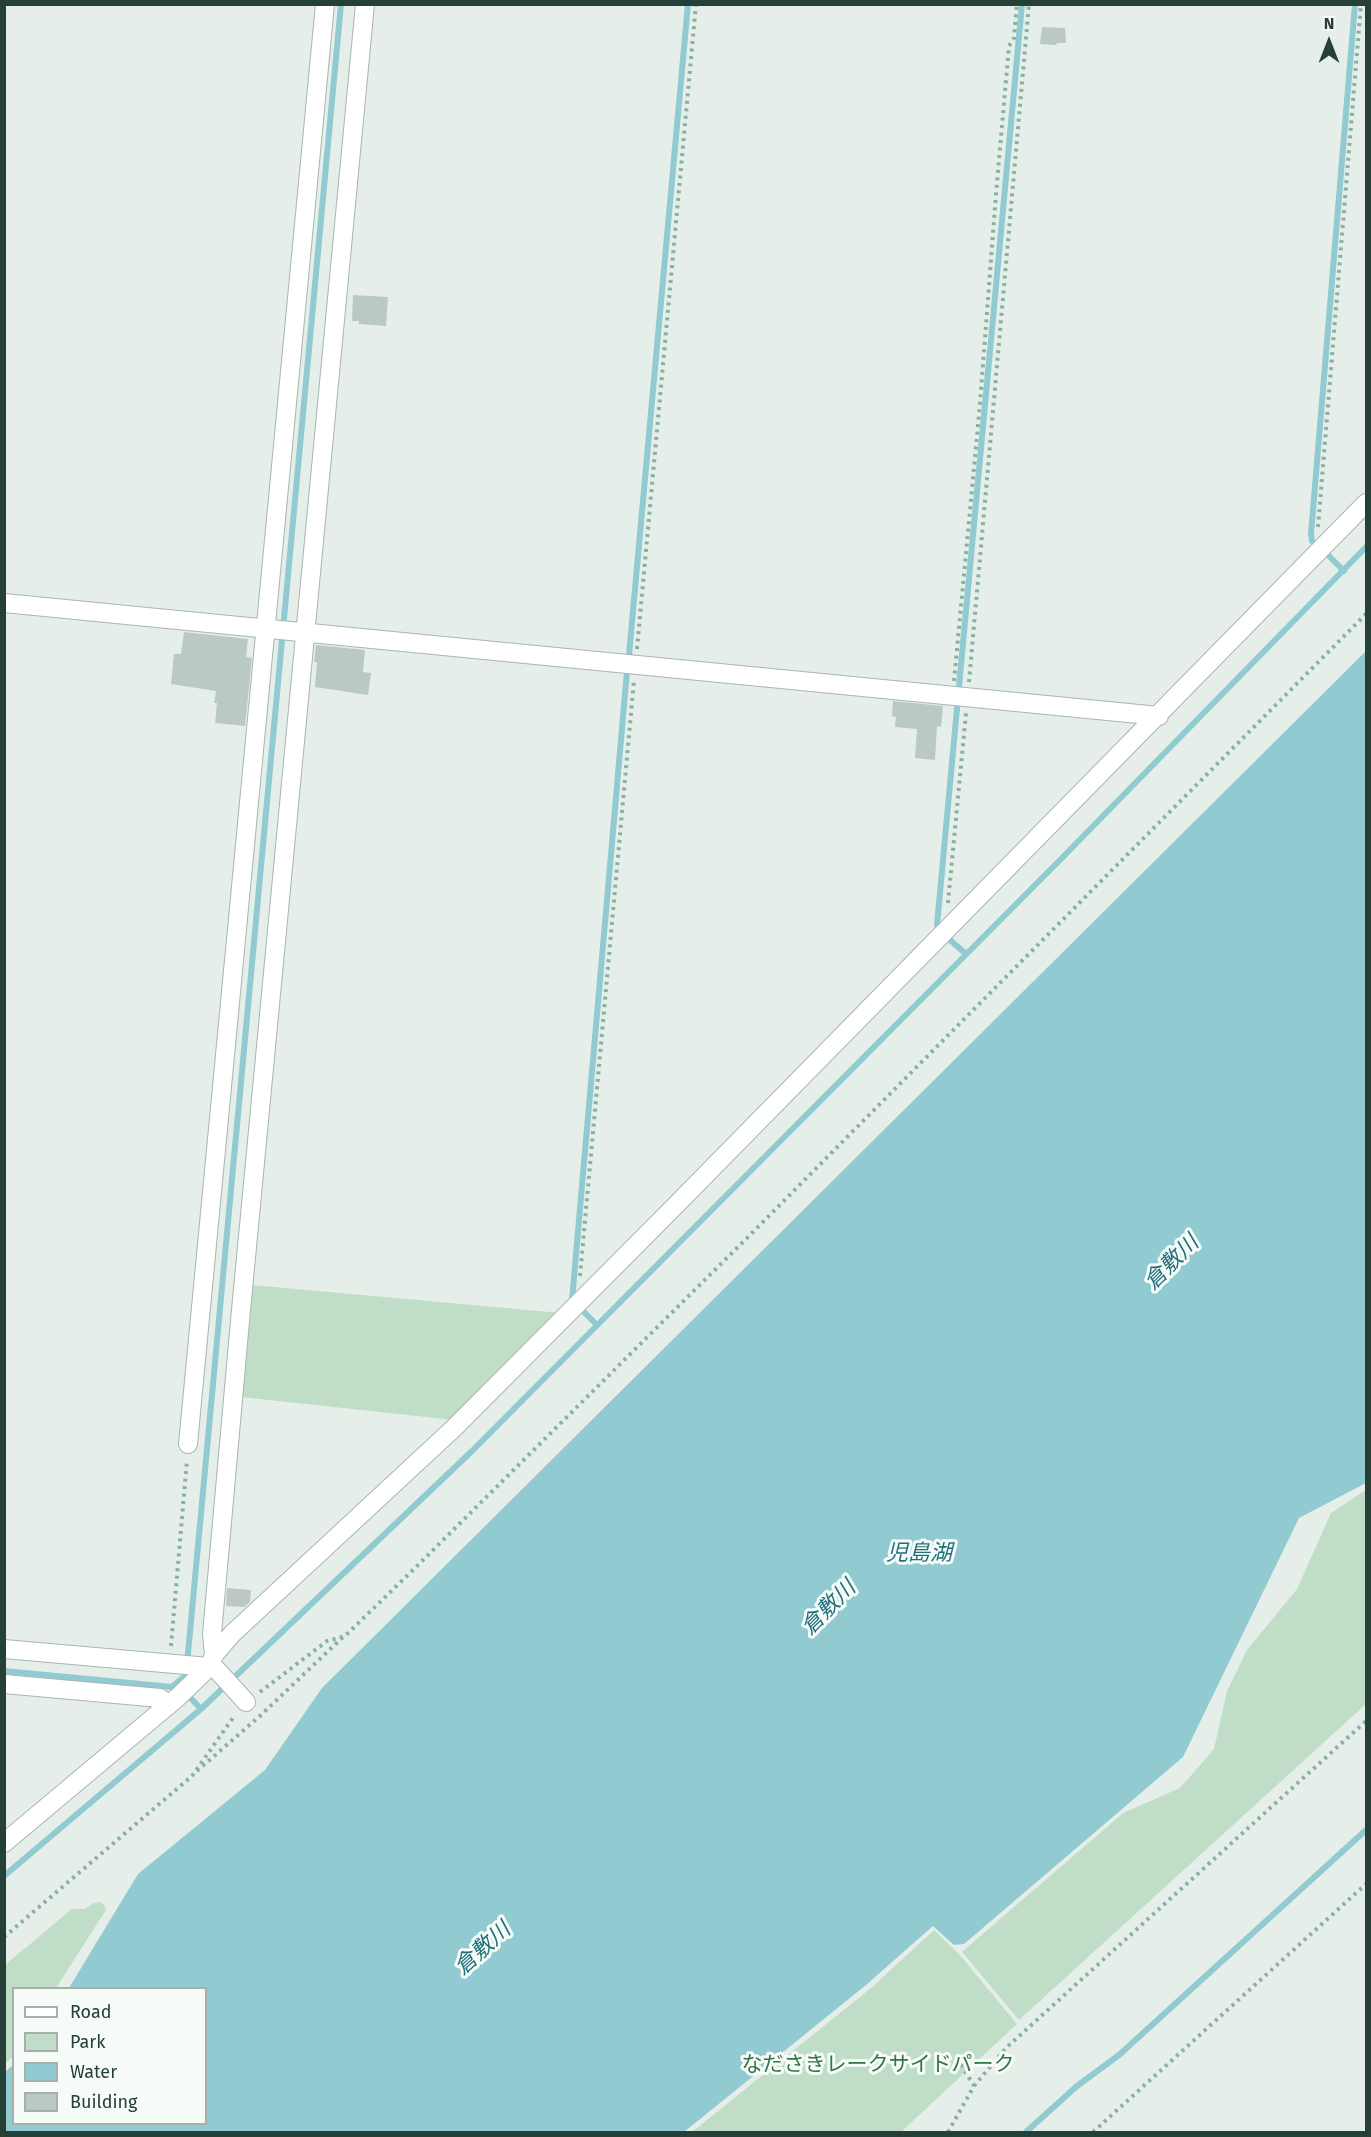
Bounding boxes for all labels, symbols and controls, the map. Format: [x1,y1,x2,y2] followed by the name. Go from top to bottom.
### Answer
[1299,12,1359,72] north arrow
[1324,14,1334,33] text: N
[1139,1230,1205,1296] water label: 倉敷川
[886,1541,952,1567] water label: 児島湖
[796,1575,862,1641] water label: 倉敷川
[450,1917,516,1981] water label: 倉敷川
[12,1987,207,2125] legend
[70,2001,112,2023] text: Road
[70,2031,105,2053] text: Park
[742,2052,1014,2078] park label: なださきレークサイドパーク
[70,2061,117,2083] text: Water
[70,2091,137,2113] text: Building

